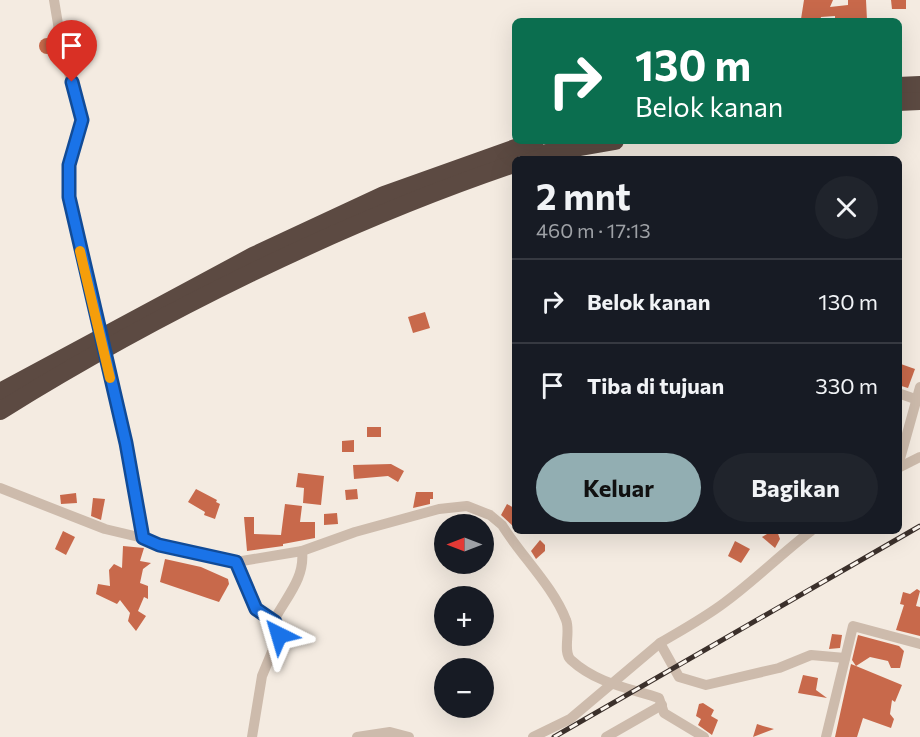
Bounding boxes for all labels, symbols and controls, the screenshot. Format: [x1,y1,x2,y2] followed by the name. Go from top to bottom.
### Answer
[46,20,97,82] pin
[55,29,88,62] icon: arrive
[635,38,751,90] text: 130 m
[536,42,614,120] icon: right
[635,90,783,123] text: Belok kanan
[536,173,631,217] text: 2 mnt
[815,176,878,239] button: close
[536,218,651,242] text: 460 m · 17:13
[536,285,569,318] icon: right
[587,288,710,315] text: Belok kanan
[818,288,878,315] text: 130 m
[536,369,569,402] icon: arrive
[587,372,724,399] text: Tiba di tujuan
[815,372,878,399] text: 330 m
[536,453,701,522] button: Keluar
[713,453,878,522] button: Bagikan
[434,514,494,574] north arrow
[434,514,494,718] map controls
[434,586,494,646] button: +
[247,603,311,667] position arrow
[434,658,494,718] button: −

